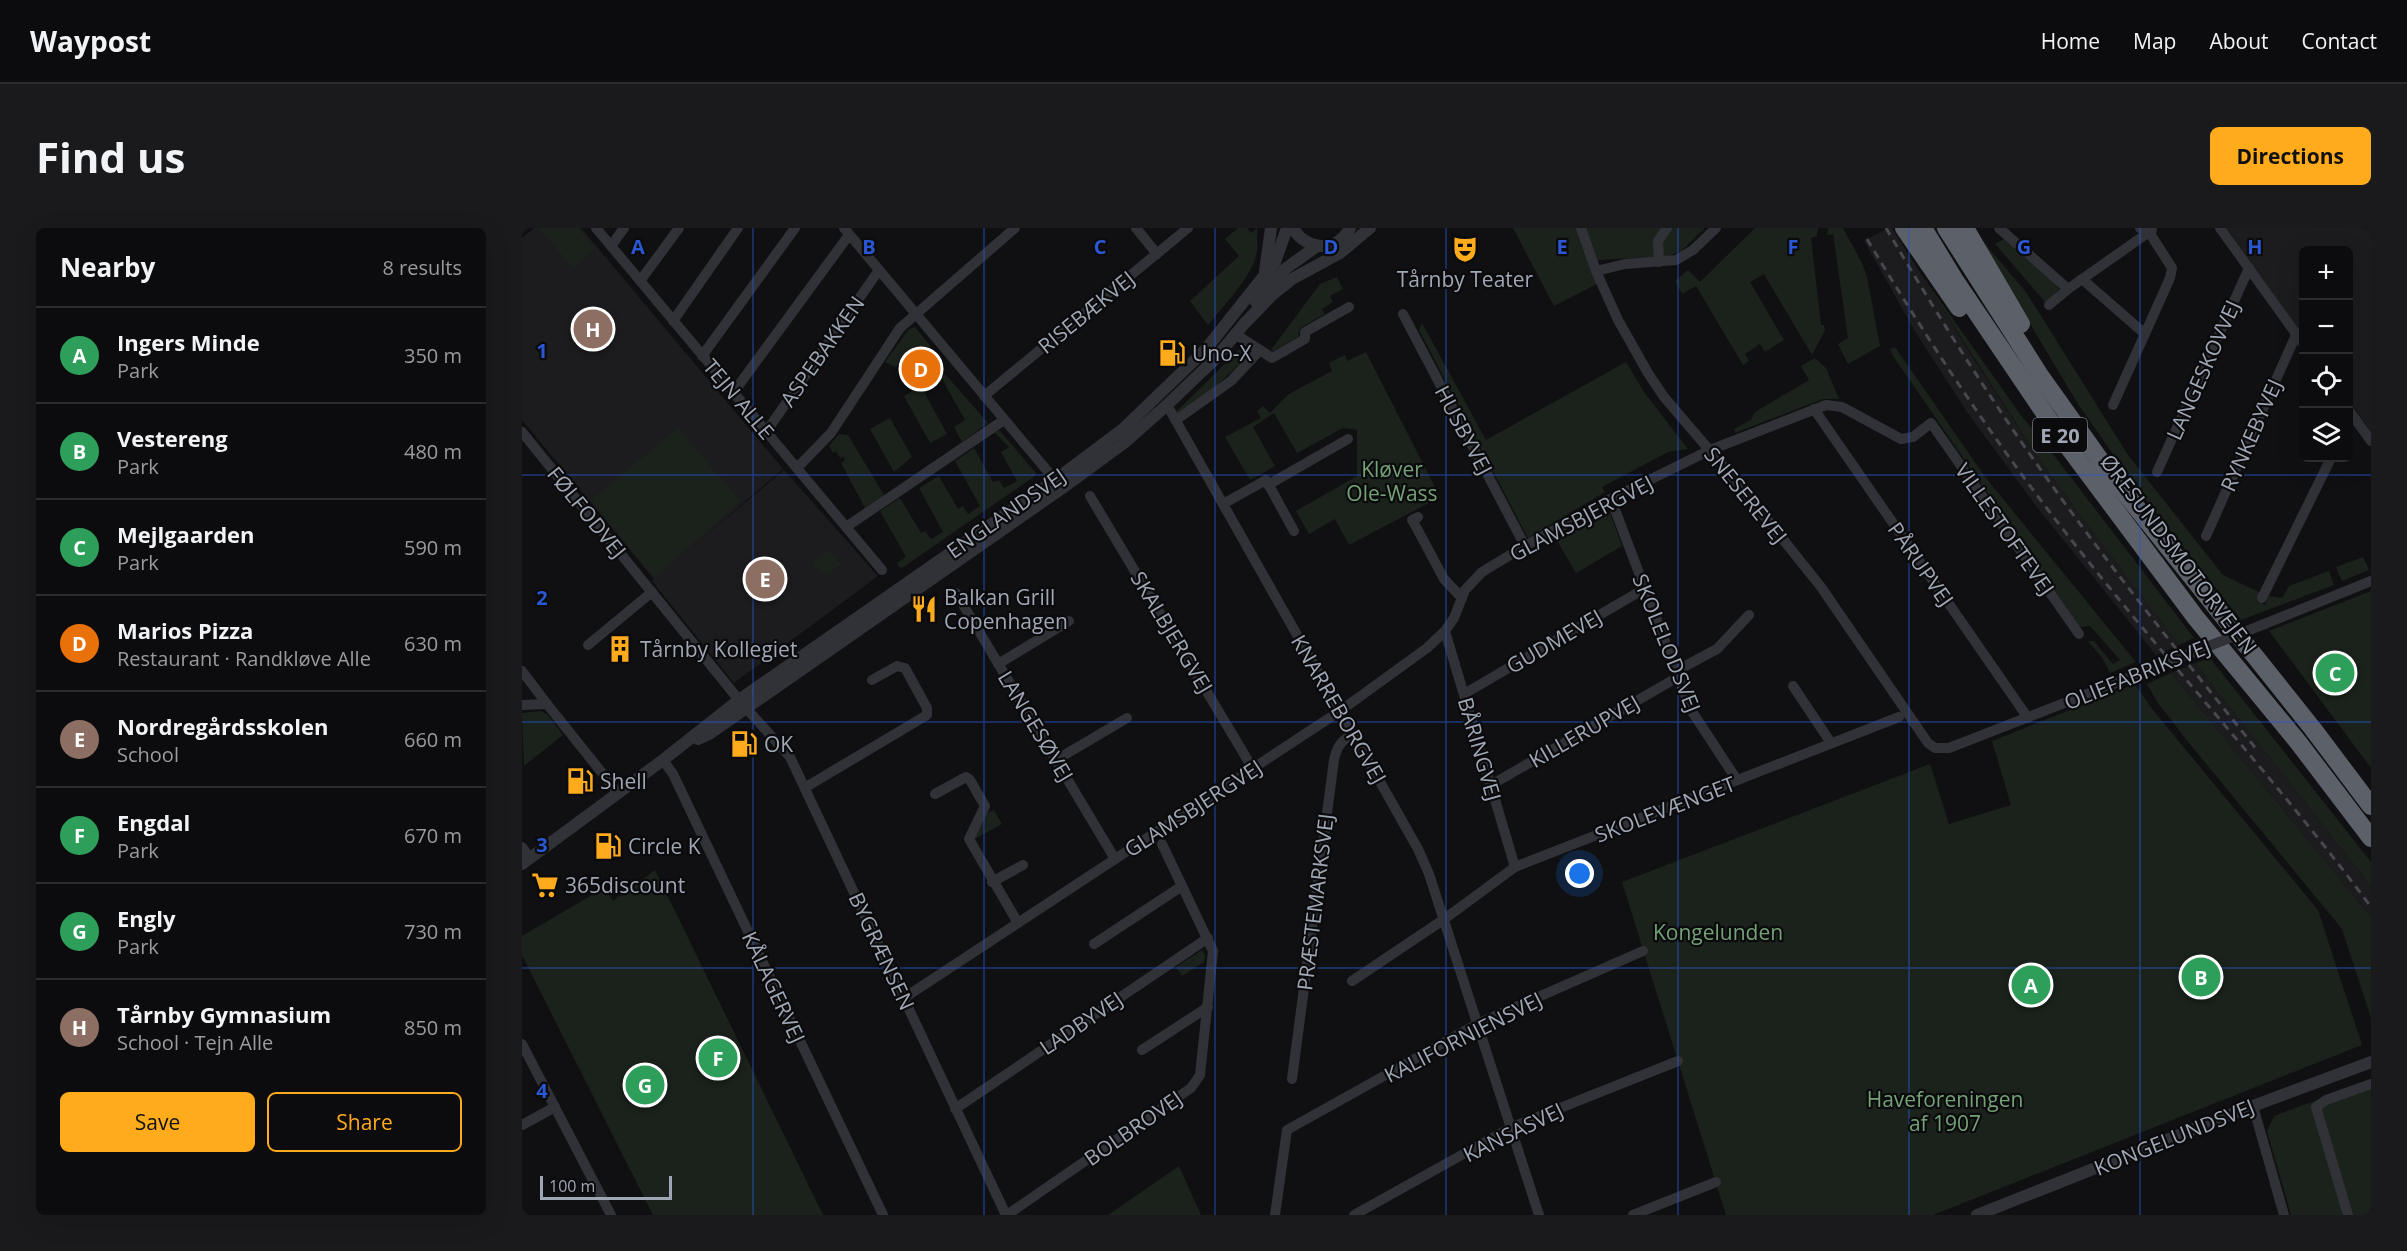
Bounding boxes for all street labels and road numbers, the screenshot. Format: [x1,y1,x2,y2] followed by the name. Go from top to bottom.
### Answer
[1032,264,1140,360] street label: RISEBÆKVEJ
[773,290,871,412] street label: ASPEBAKKEN
[2160,296,2246,444] street label: LANGESKOVVEJ
[697,353,781,445] street label: TEJN ALLE
[2214,374,2288,496] street label: RYNKEBYVEJ
[1429,380,1499,480] street label: HUSBYVEJ
[2033,418,2087,452] road number: E 20
[1698,441,1794,549] street label: SNESEREVEJ
[2094,448,2264,660] street label: ØRESUNDSMOTORVEJEN
[1949,457,2061,601] street label: VILLESTOFTEVEJ
[541,460,633,564] street label: FØLFODVEJ
[941,462,1071,564] street label: ENGLANDSVEJ
[1504,468,1658,568] street label: GLAMSBJERGVEJ
[1882,516,1960,612] street label: PÅRUPVEJ
[1125,566,1219,698] street label: SKALBJERGVEJ
[1626,570,1708,716] street label: SKOLELODSVEJ
[1501,602,1607,680] street label: GUDMEVEJ
[1285,629,1393,789] street label: KNARREBORGVEJ
[2060,632,2214,716] street label: OLIEFABRIKSVEJ
[992,665,1080,787] street label: LANGESØVEJ
[1524,688,1644,774] street label: KILLERUPVEJ
[1452,694,1508,804] street label: BÅRINGVEJ
[1119,753,1267,863] street label: GLAMSBJERGVEJ
[1591,769,1740,849] street label: SKOLEVÆNGET
[1290,812,1340,992] street label: PRÆSTEMARKSVEJ
[843,888,921,1014] street label: BYGRÆNSEN
[736,927,812,1047] street label: KÅLAGERVEJ
[1034,985,1128,1061] street label: LADBYVEJ
[1379,985,1547,1089] street label: KALIFORNIENSVEJ
[1078,1084,1188,1172] street label: BOLBROVEJ
[2090,1092,2258,1182] street label: KONGELUNDSVEJ
[1458,1096,1568,1168] street label: KANSASVEJ

